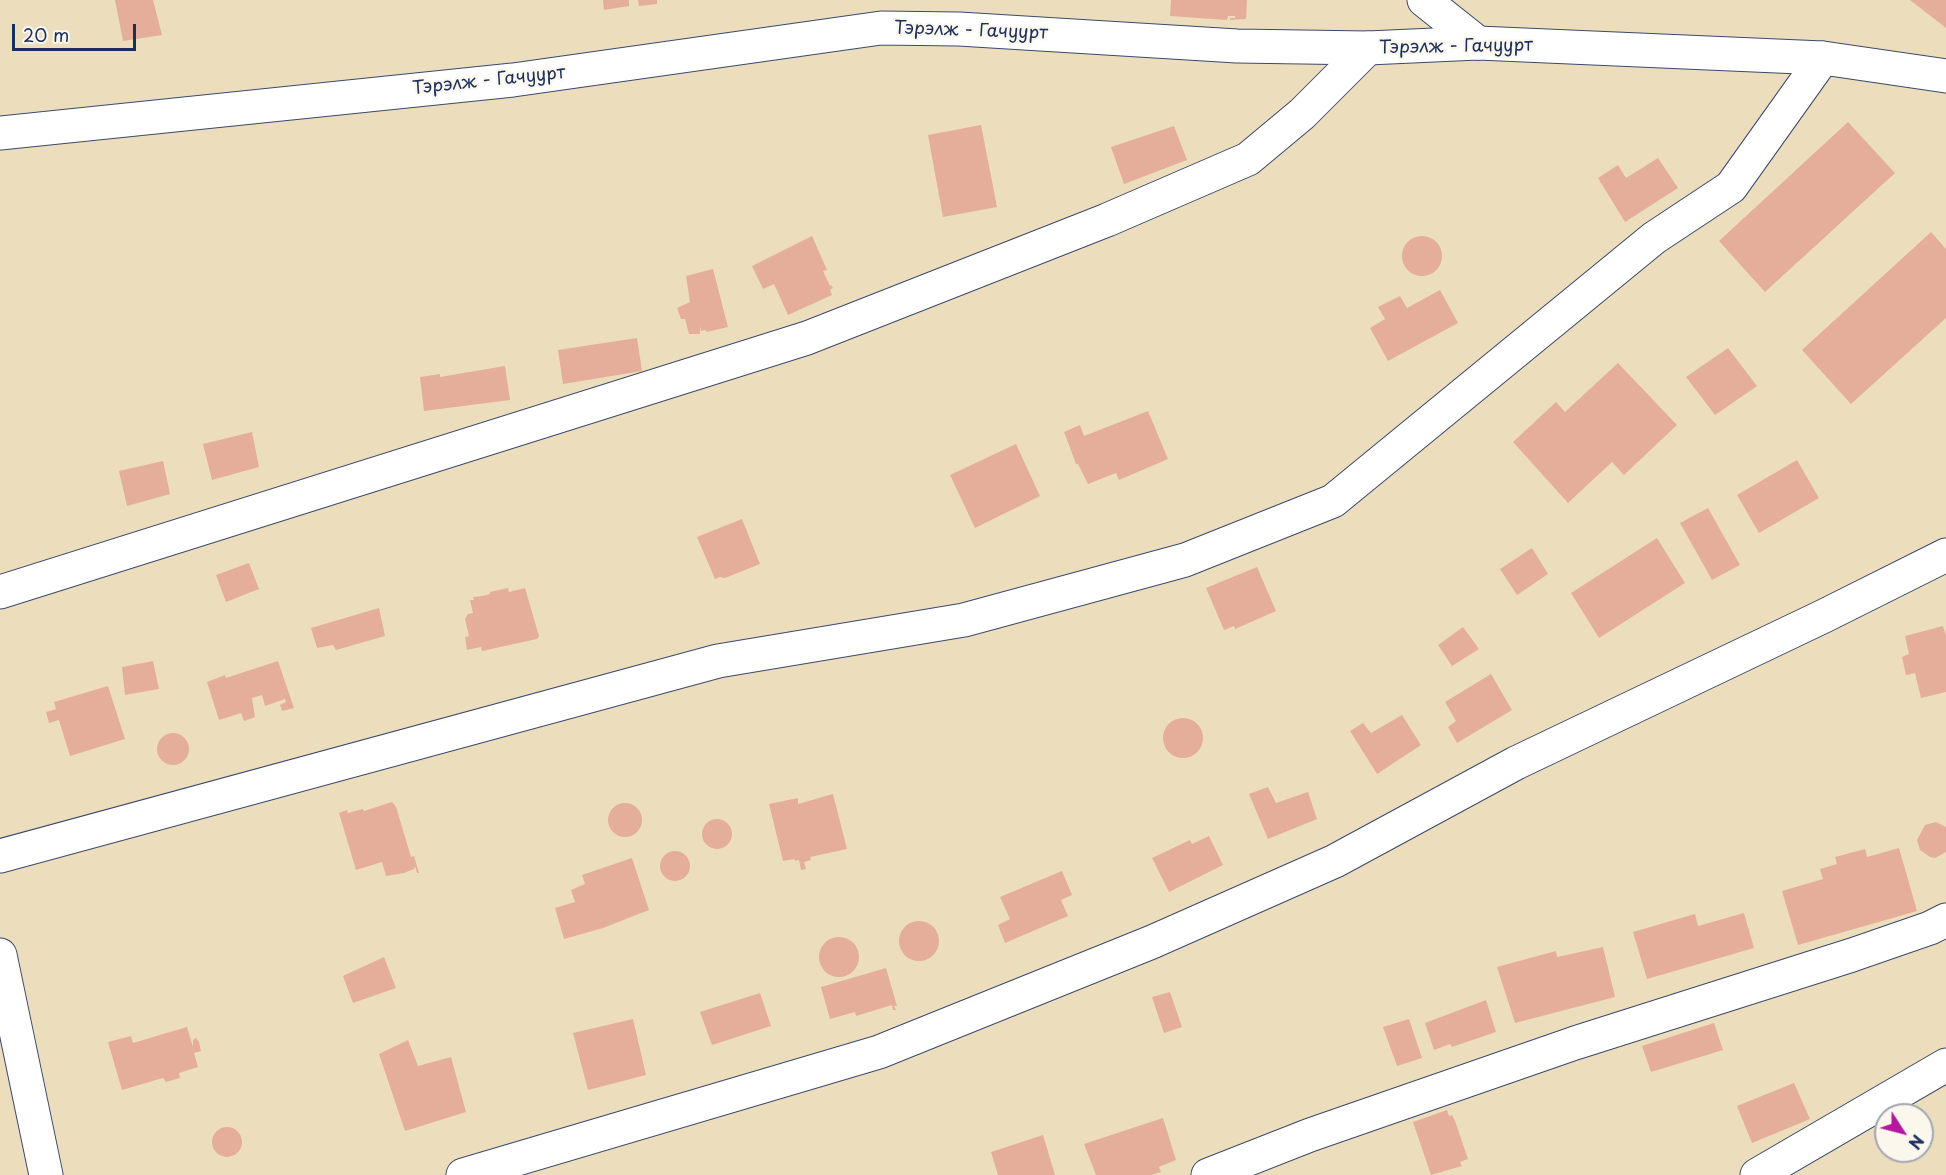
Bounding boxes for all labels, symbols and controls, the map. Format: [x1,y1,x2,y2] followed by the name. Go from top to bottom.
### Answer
[15,12,140,50] scale bar
[894,18,1048,44] street label: Тэрэлж - Гачуурт
[23,21,69,48] text: 20 m
[1379,35,1533,59] street label: Тэрэлж - Гачуурт
[411,62,567,100] street label: Тэрэлж - Гачуурт
[1874,1103,1934,1163] north arrow
[1904,1130,1930,1155] text: N

